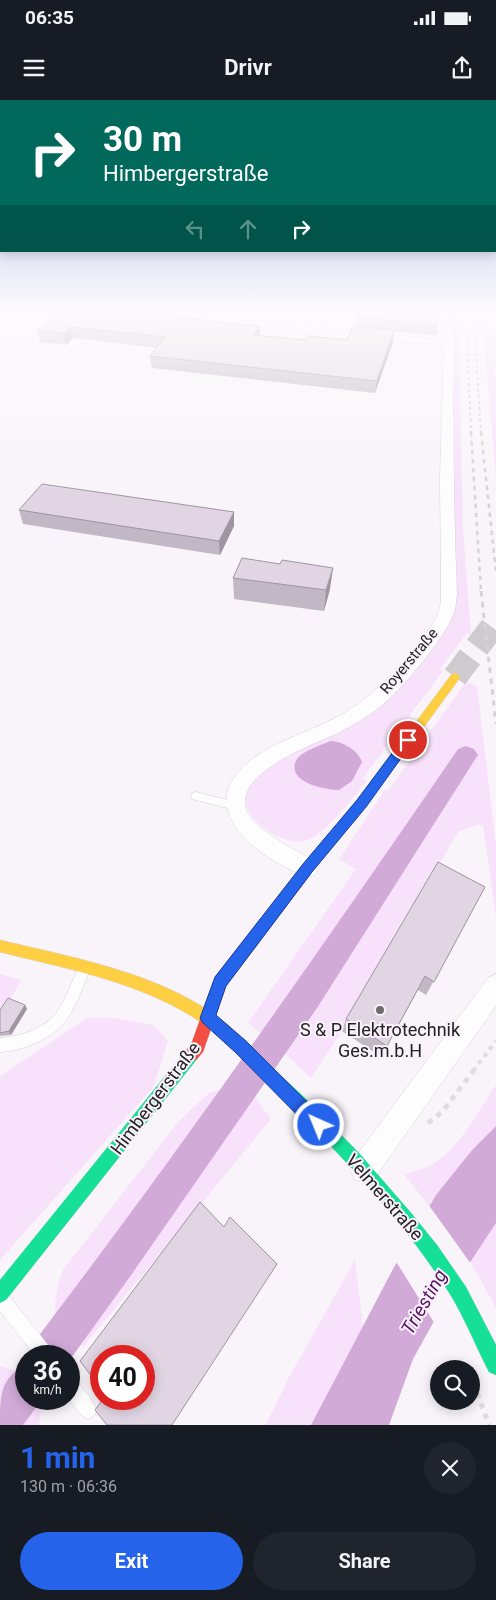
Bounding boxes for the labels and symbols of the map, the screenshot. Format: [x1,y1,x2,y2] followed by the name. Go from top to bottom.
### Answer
[376,624,442,698] street label: Royerstraße
[387,719,429,761] pin
[374,1004,386,1016] marker: S & P Elektrotechnik Ges.m.b.H
[300,1019,461,1061] place label: S & P Elektrotechnik Ges.m.b.H
[106,1038,204,1158] street label: Himbergerstraße
[292,1098,344,1150] position arrow
[342,1150,428,1244] street label: Velmerstraße
[396,1265,452,1339] water label: Triesting
[90,1345,155,1410] speed limit sign: 40

